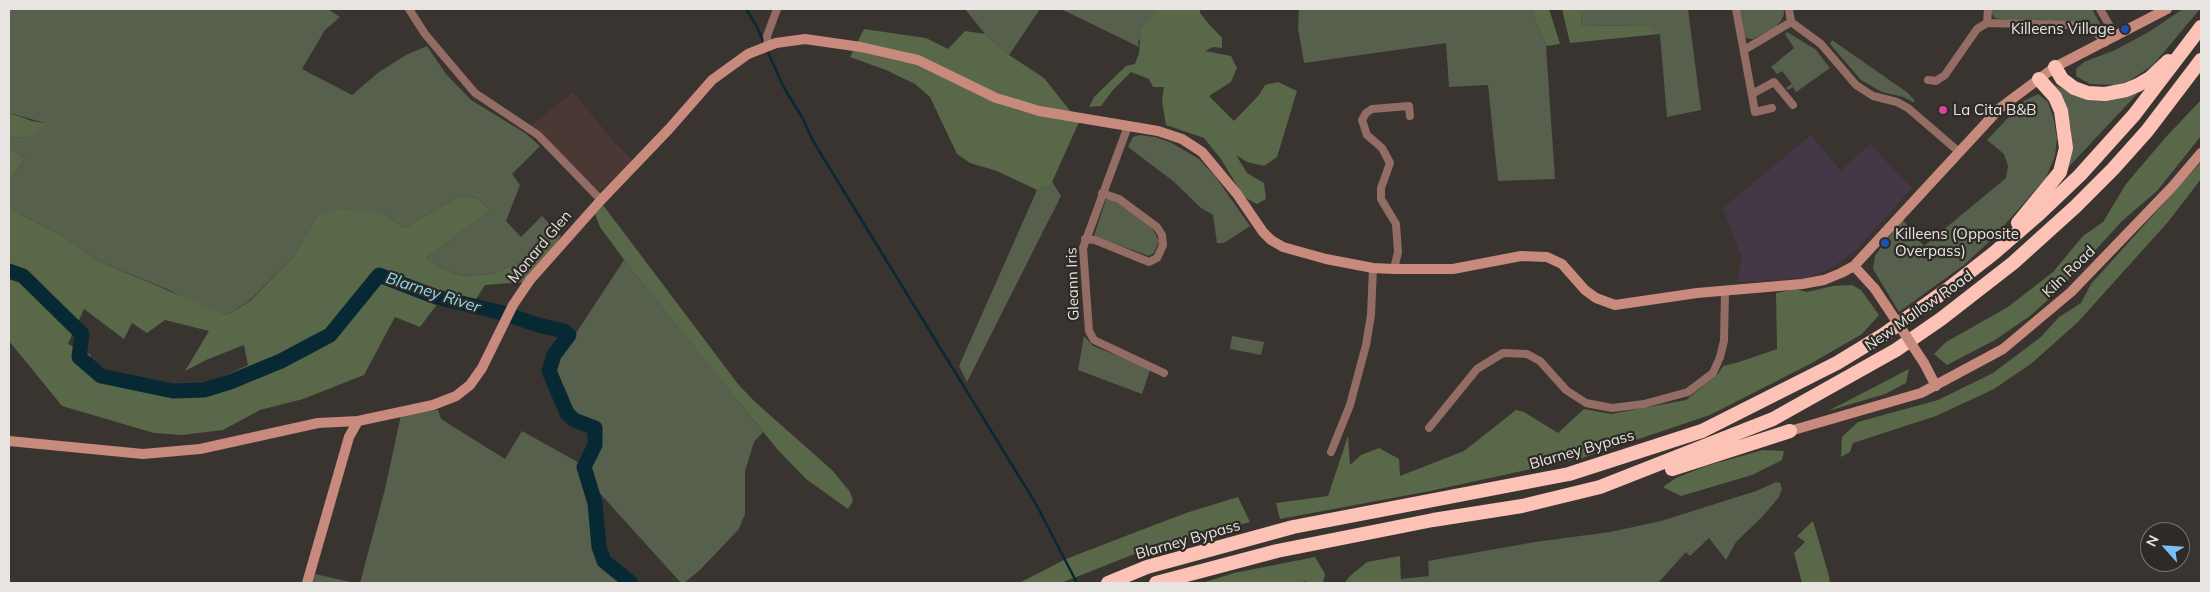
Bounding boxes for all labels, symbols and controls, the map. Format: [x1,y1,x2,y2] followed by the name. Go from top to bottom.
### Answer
[2011,20,2115,38] place label: Killeens Village
[2119,23,2131,35] marker: Killeens Village
[1953,101,2037,119] place label: La Cita B&B
[1937,104,1949,116] marker: La Cita B&B
[505,207,575,287] street label: Monard Glen
[1895,225,2019,260] place label: Killeens (Opposite Overpass)
[1879,237,1891,249] marker: Killeens (Opposite Overpass)
[2039,243,2099,301] street label: Kiln Road
[1063,247,1083,321] street label: Gleann Iris
[1862,267,1976,355] street label: New Mallow Road
[383,269,483,317] water label: Blarney River
[1528,426,1636,474] street label: Blarney Bypass
[1134,516,1242,564] street label: Blarney Bypass
[2140,522,2190,572] north arrow
[2142,532,2163,550] text: N

